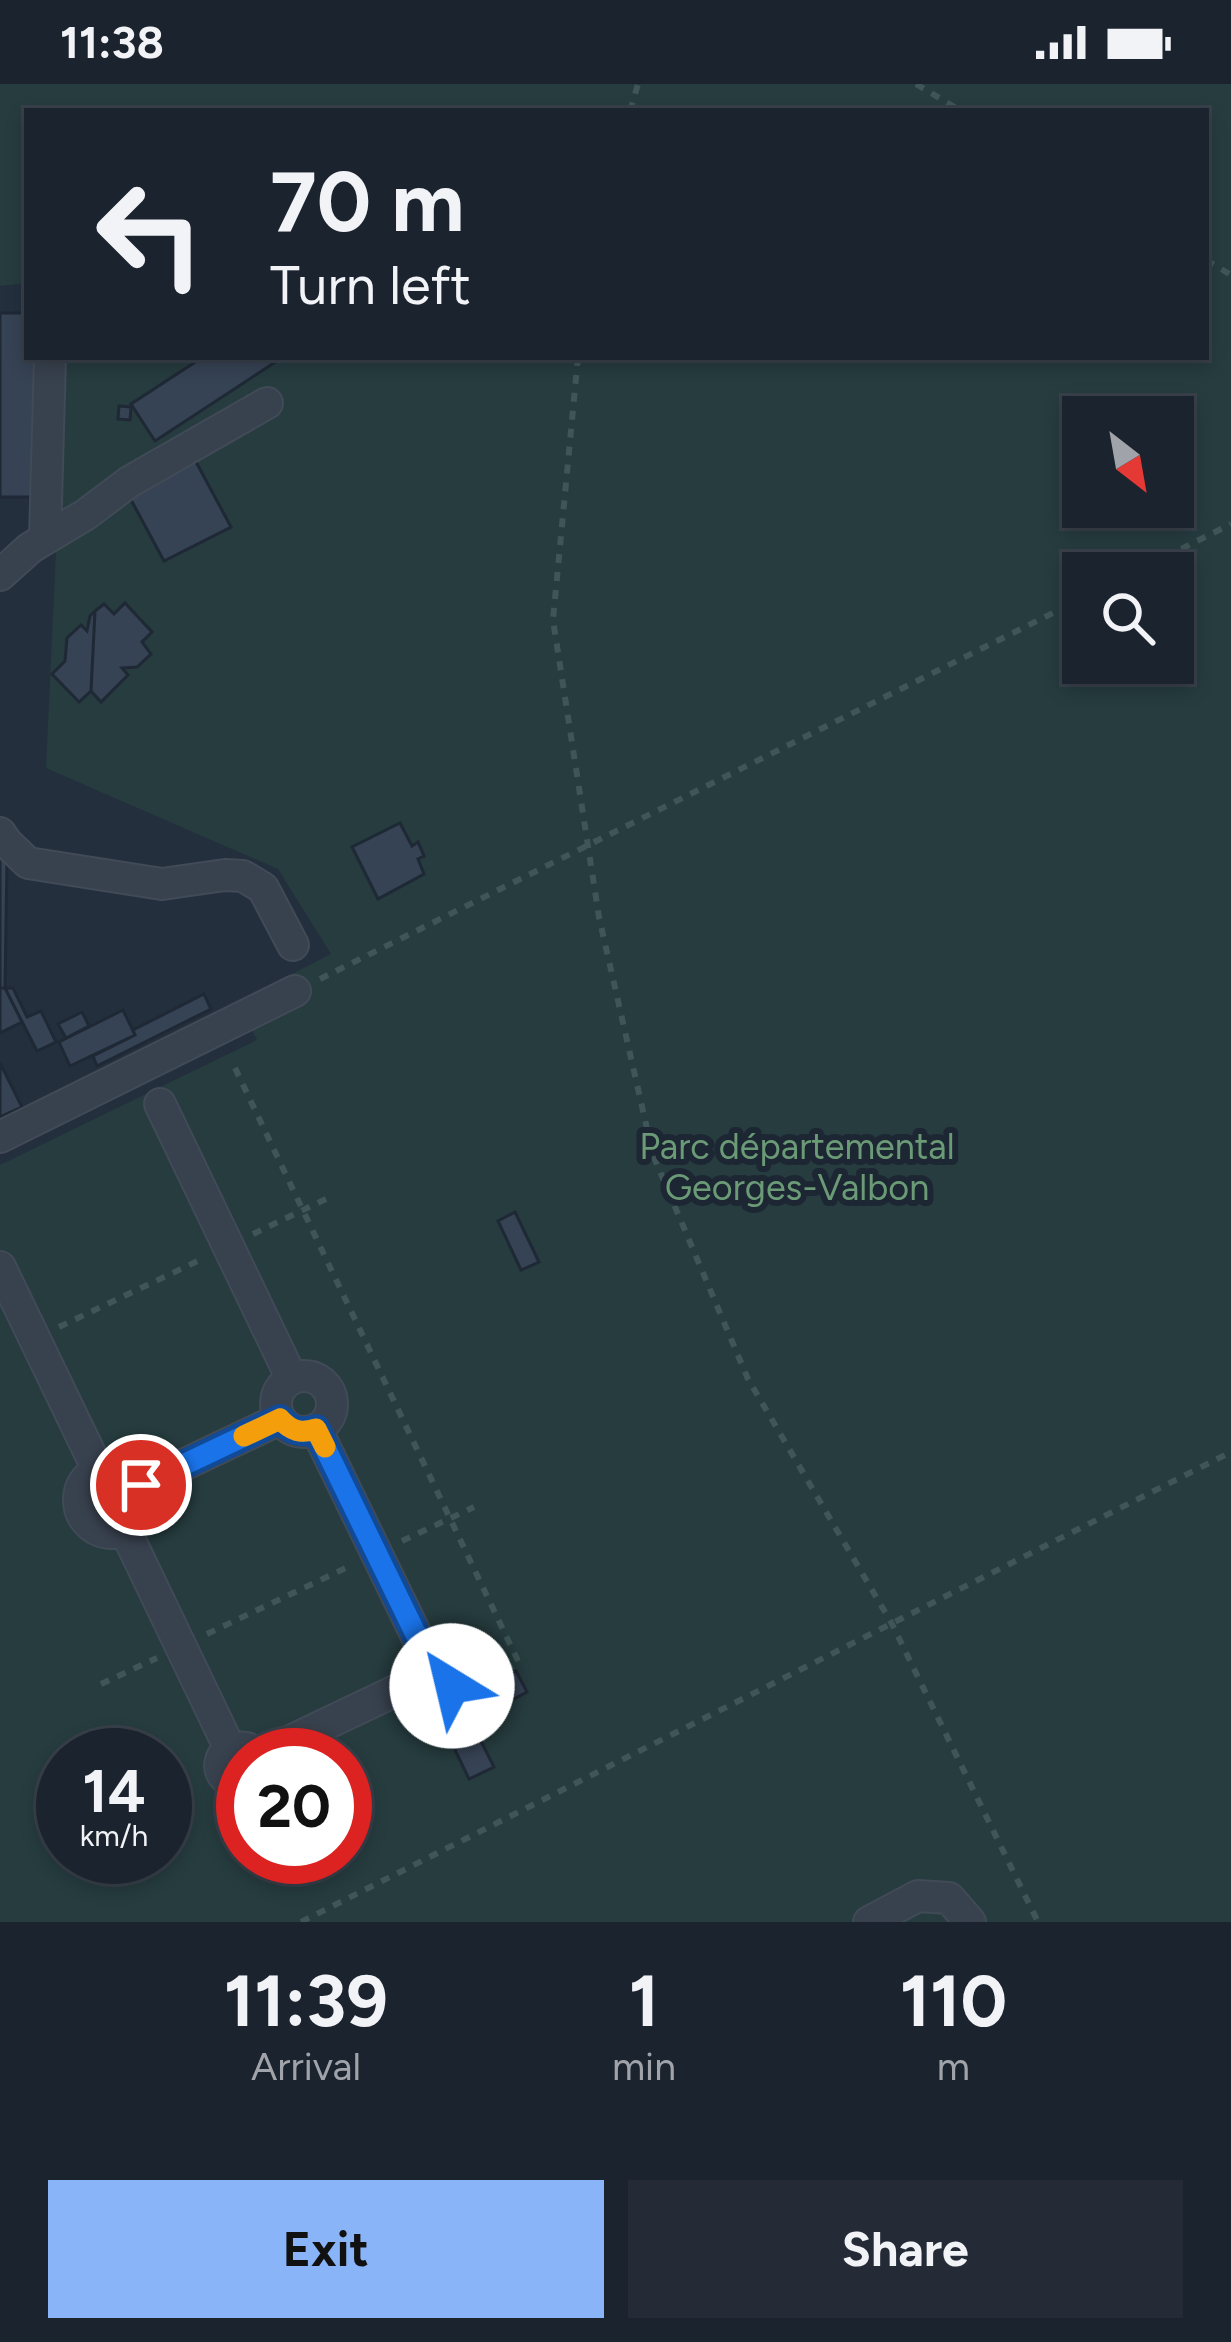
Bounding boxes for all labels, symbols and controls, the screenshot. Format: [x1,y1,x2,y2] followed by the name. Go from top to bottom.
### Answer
[60,15,164,69] text: 11:38
[270,151,464,252] text: 70 m
[72,156,228,312] icon: left
[270,253,471,318] text: Turn left
[1062,396,1194,528] north arrow
[1062,396,1194,684] map controls
[1062,552,1194,684] button: search
[639,1125,955,1209] park label: Parc départemental Georges-Valbon
[90,1434,192,1536] pin
[108,1452,174,1518] icon: arrive
[389,1623,515,1749] position arrow
[216,1728,372,1884] speed limit sign: 20
[82,1755,146,1827] text: 14
[80,1817,148,1854] text: km/h
[224,1958,388,2044] text: 11:39
[629,1958,659,2044] text: 1
[900,1958,1007,2044] text: 110
[251,2043,361,2090] text: Arrival
[612,2043,676,2090] text: min
[937,2043,970,2090] text: m
[48,2180,604,2318] button: Exit
[628,2180,1183,2318] button: Share

